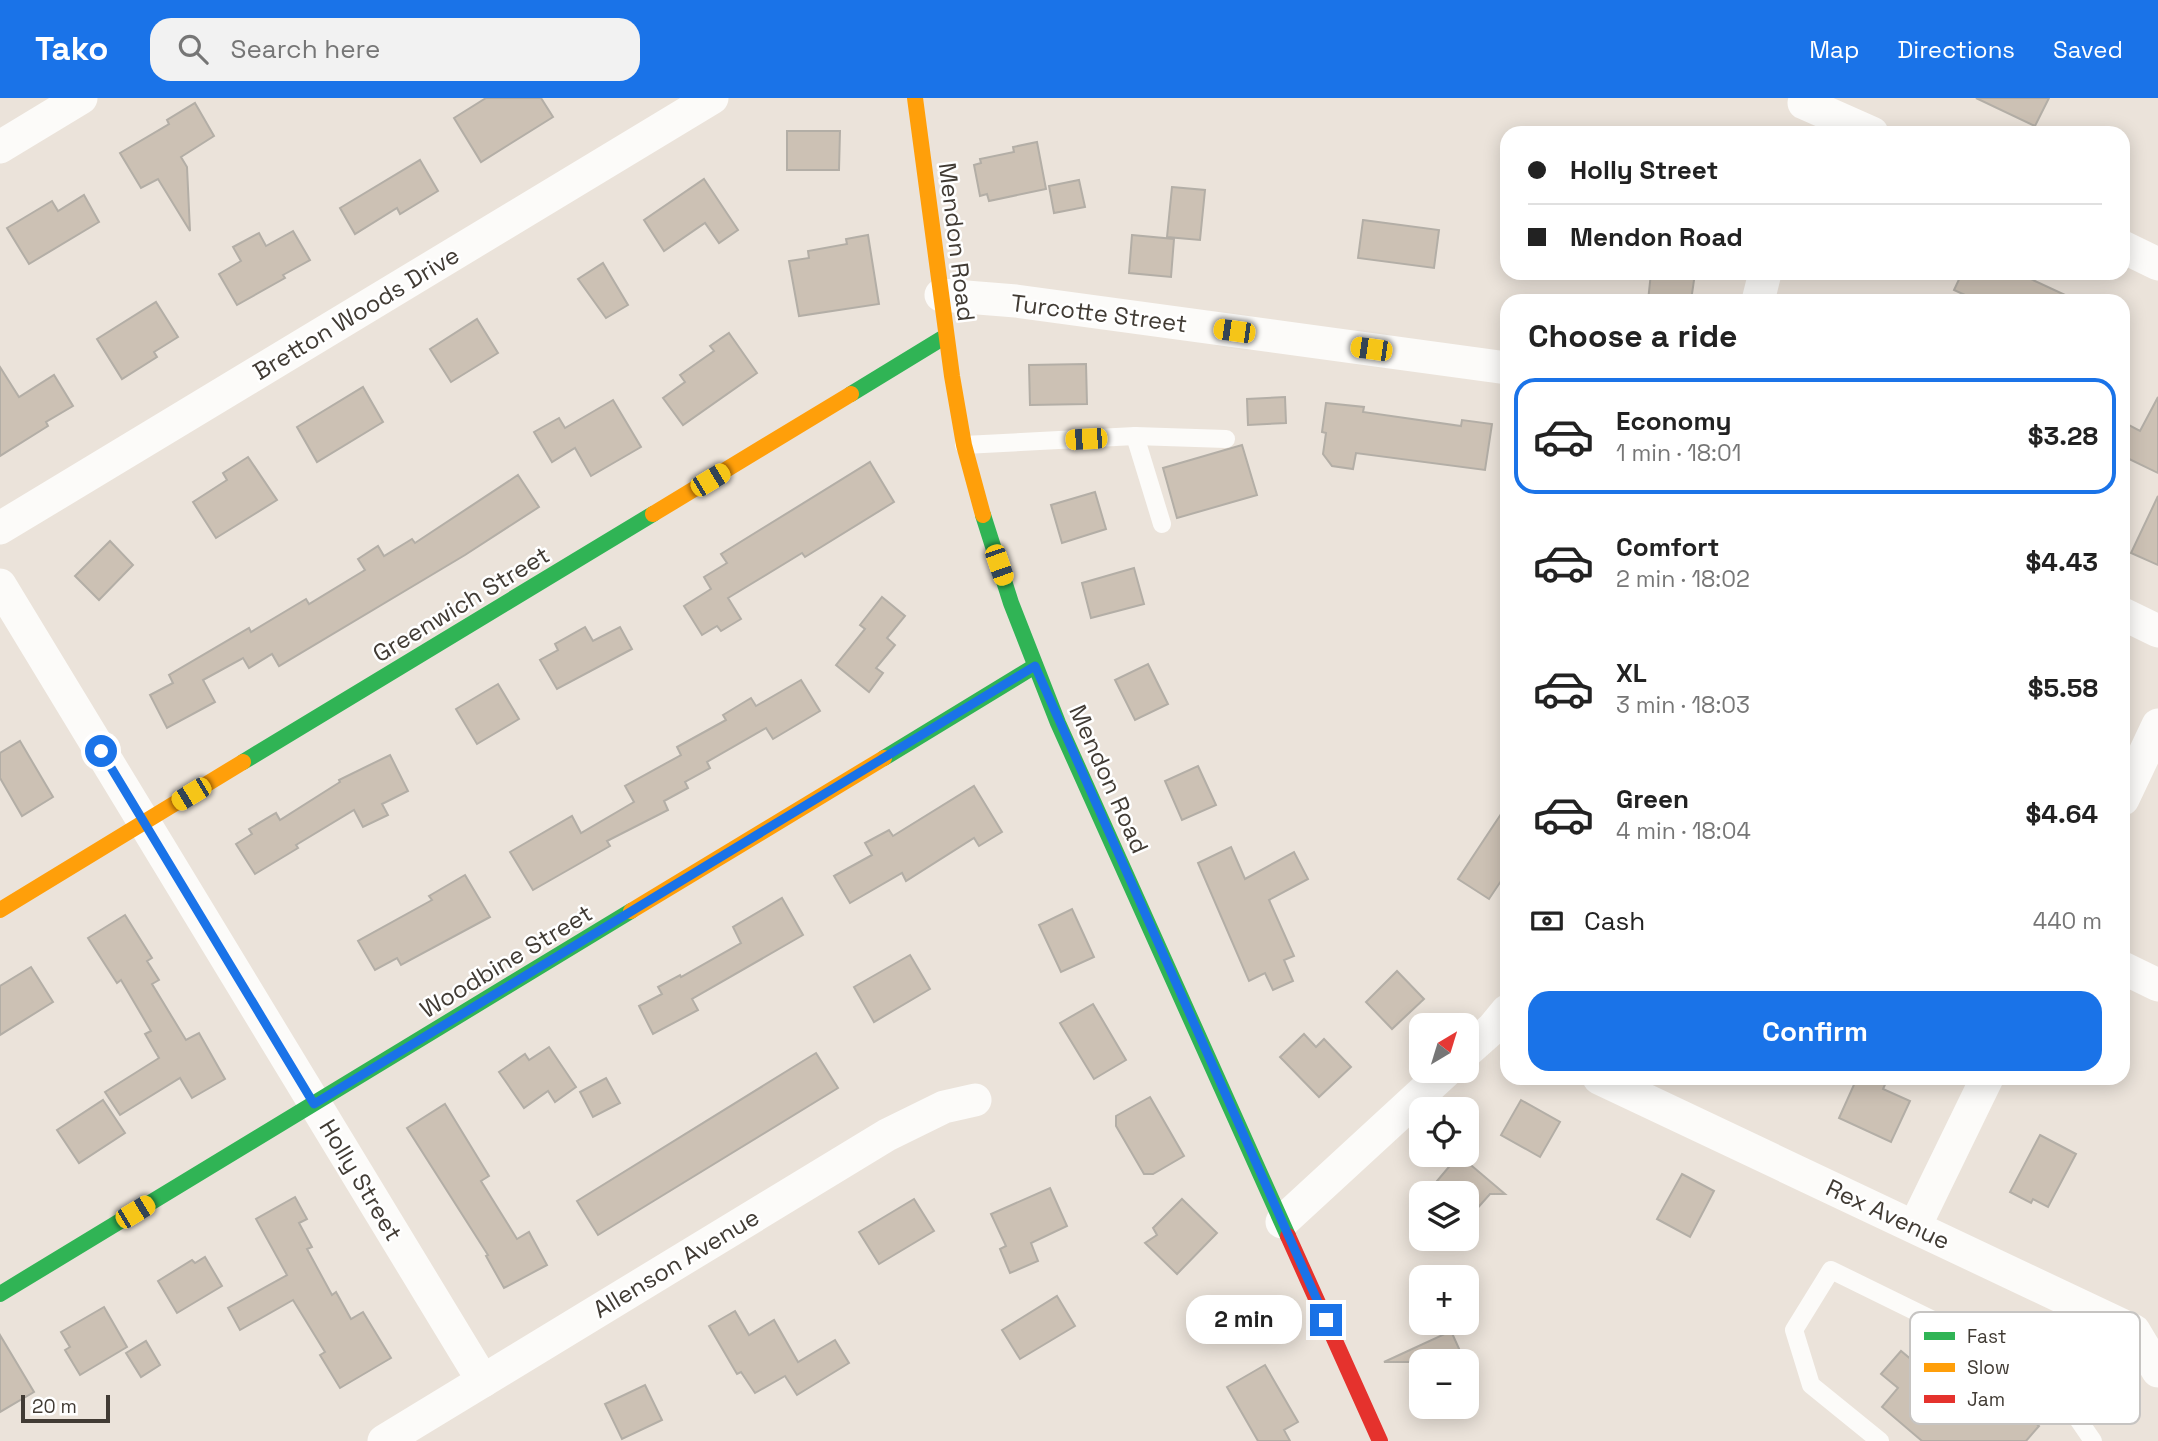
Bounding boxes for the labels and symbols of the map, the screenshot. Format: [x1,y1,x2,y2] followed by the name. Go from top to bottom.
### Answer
[932,161,982,323] street label: Mendon Road
[247,239,465,387] street label: Bretton Woods Drive
[1009,287,1189,339] street label: Turcotte Street
[1212,318,1257,344] car
[1349,336,1394,362] car
[1065,427,1108,451] car
[687,460,734,500] car
[367,539,555,669] street label: Greenwich Street
[983,542,1016,588] car
[1062,700,1156,858] street label: Mendon Road
[85,735,117,767] route start
[168,774,215,814] car
[414,897,598,1025] street label: Woodbine Street
[1409,1013,1479,1083] north arrow
[313,1114,409,1246] street label: Holly Street
[1821,1172,1955,1256] street label: Rex Avenue
[112,1192,159,1232] car
[587,1201,765,1325] street label: Allenson Avenue
[1186,1296,1302,1344] callout: 2 min
[1310,1304,1342,1336] route end
[1910,1312,2140,1424] legend
[1967,1324,2007,1349] text: Fast
[1967,1355,2010,1380] text: Slow
[1967,1387,2005,1412] text: Jam
[21,1392,110,1424] scale bar

